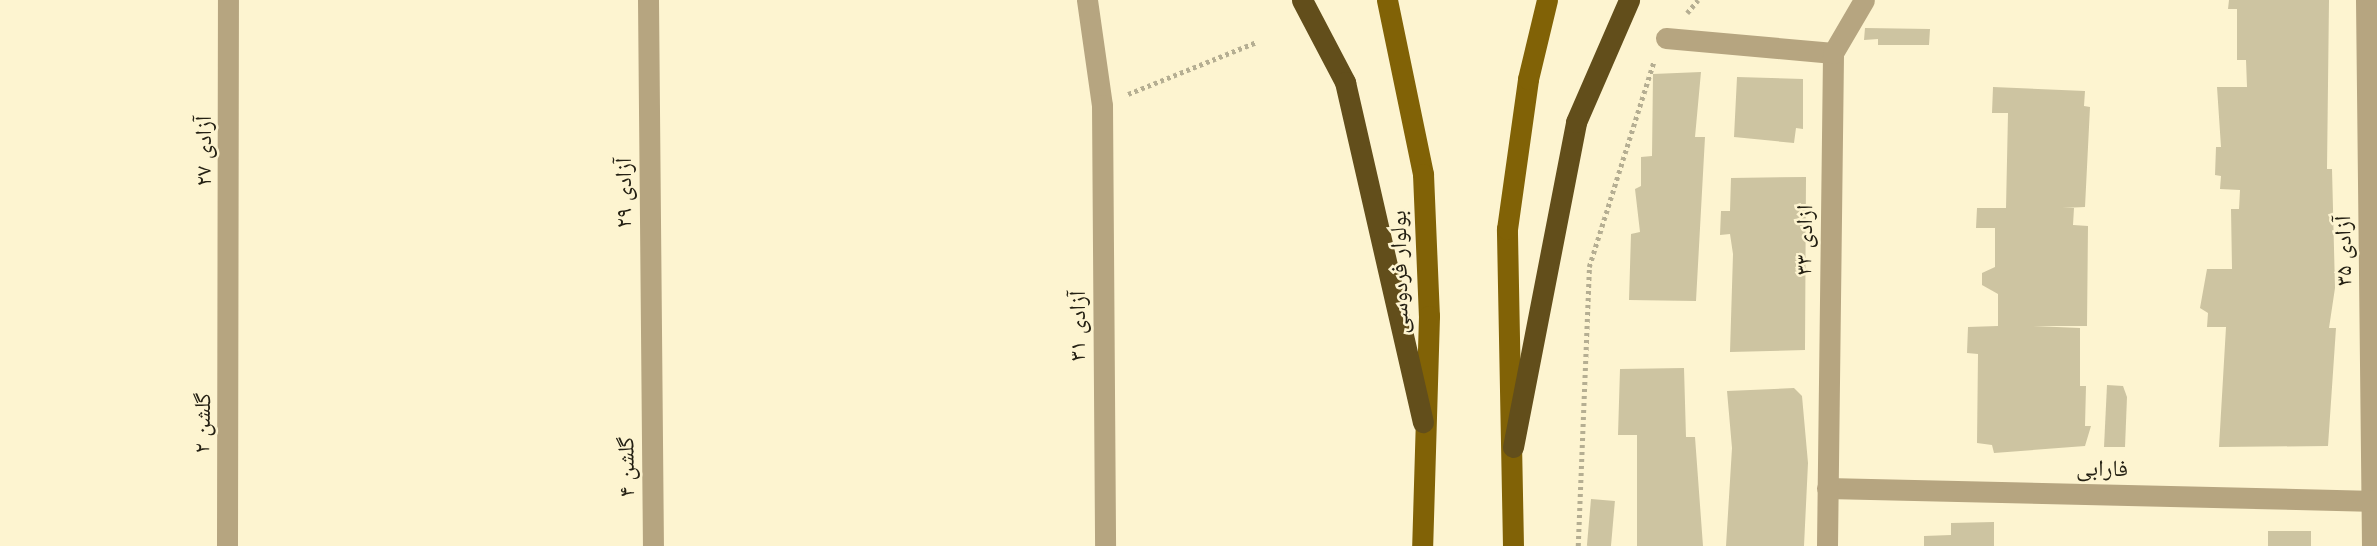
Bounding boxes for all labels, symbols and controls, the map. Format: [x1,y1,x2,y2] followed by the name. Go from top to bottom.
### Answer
[189,116,217,186] street label: ۲۷ آزادی
[609,158,637,228] street label: آزادی ۲۹
[1790,205,1818,275] street label: ازادی ۳۳
[1384,210,1414,334] street label: بولوار فردوسی
[2329,216,2357,286] street label: ۳۵ آزادی
[1063,291,1091,361] street label: آزادی ۳۱
[188,393,216,453] street label: گلشن ۲
[612,437,640,497] street label: گلشن ۴
[2076,454,2128,482] street label: فارابی

